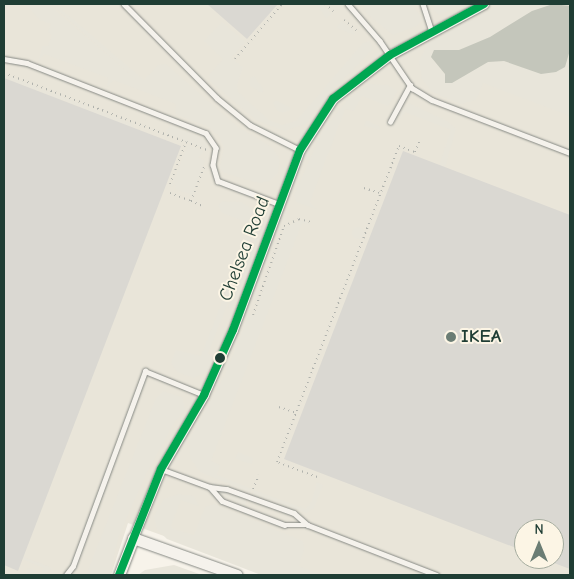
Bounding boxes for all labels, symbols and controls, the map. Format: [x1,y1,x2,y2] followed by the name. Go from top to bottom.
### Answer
[215,194,275,304] street label: Chelsea Road
[461,326,501,348] place label: IKEA
[445,331,457,343] marker: IKEA
[215,353,225,363] unlabelled marker
[514,519,564,569] north arrow
[534,521,544,538] text: N

